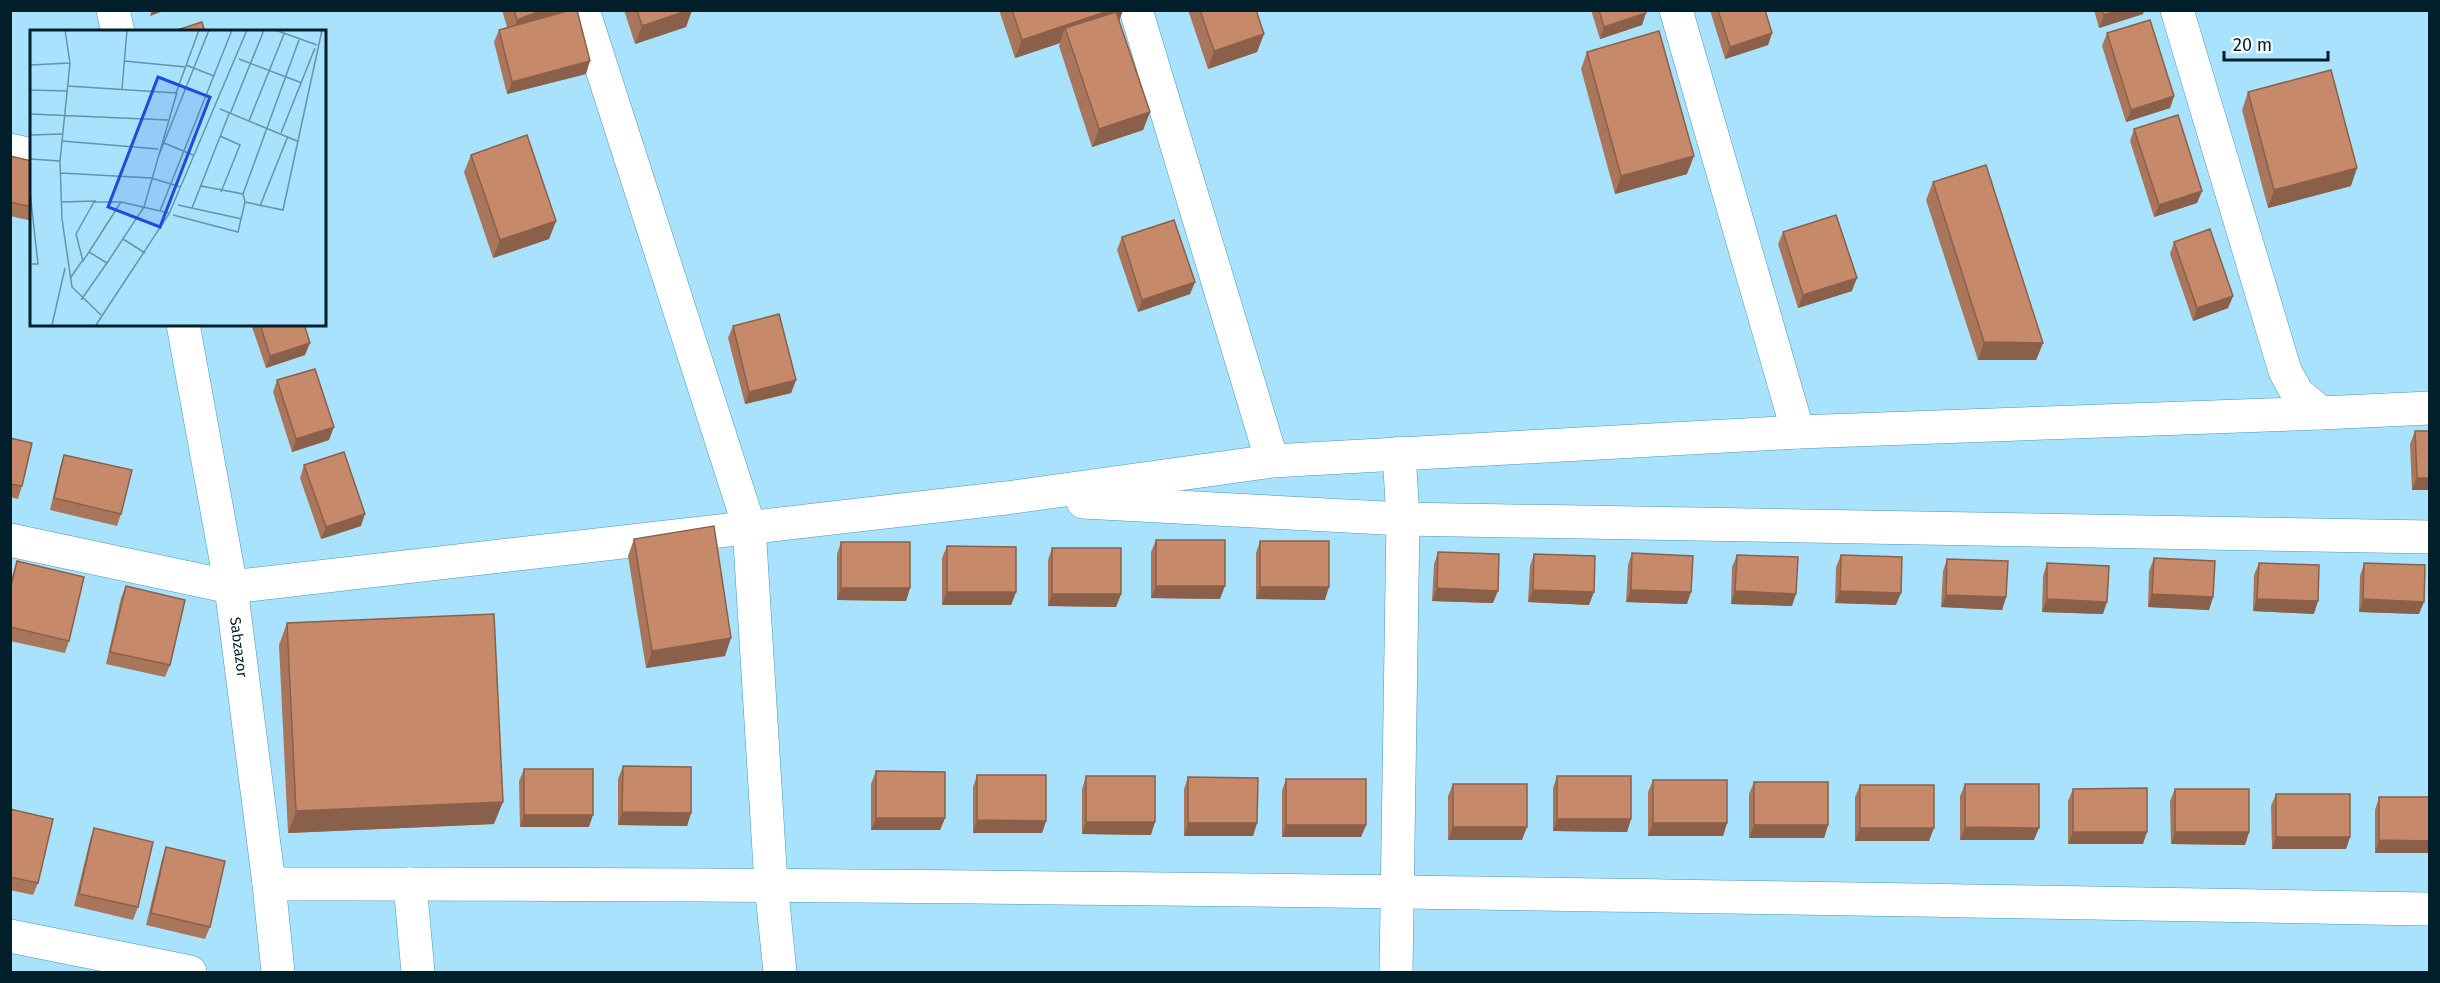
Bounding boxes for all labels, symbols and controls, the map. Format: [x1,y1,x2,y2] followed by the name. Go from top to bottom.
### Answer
[2224,24,2328,62] scale bar
[30,30,326,326] inset map
[2233,34,2272,56] text: 20 m
[226,616,252,679] street label: Sabzazor

